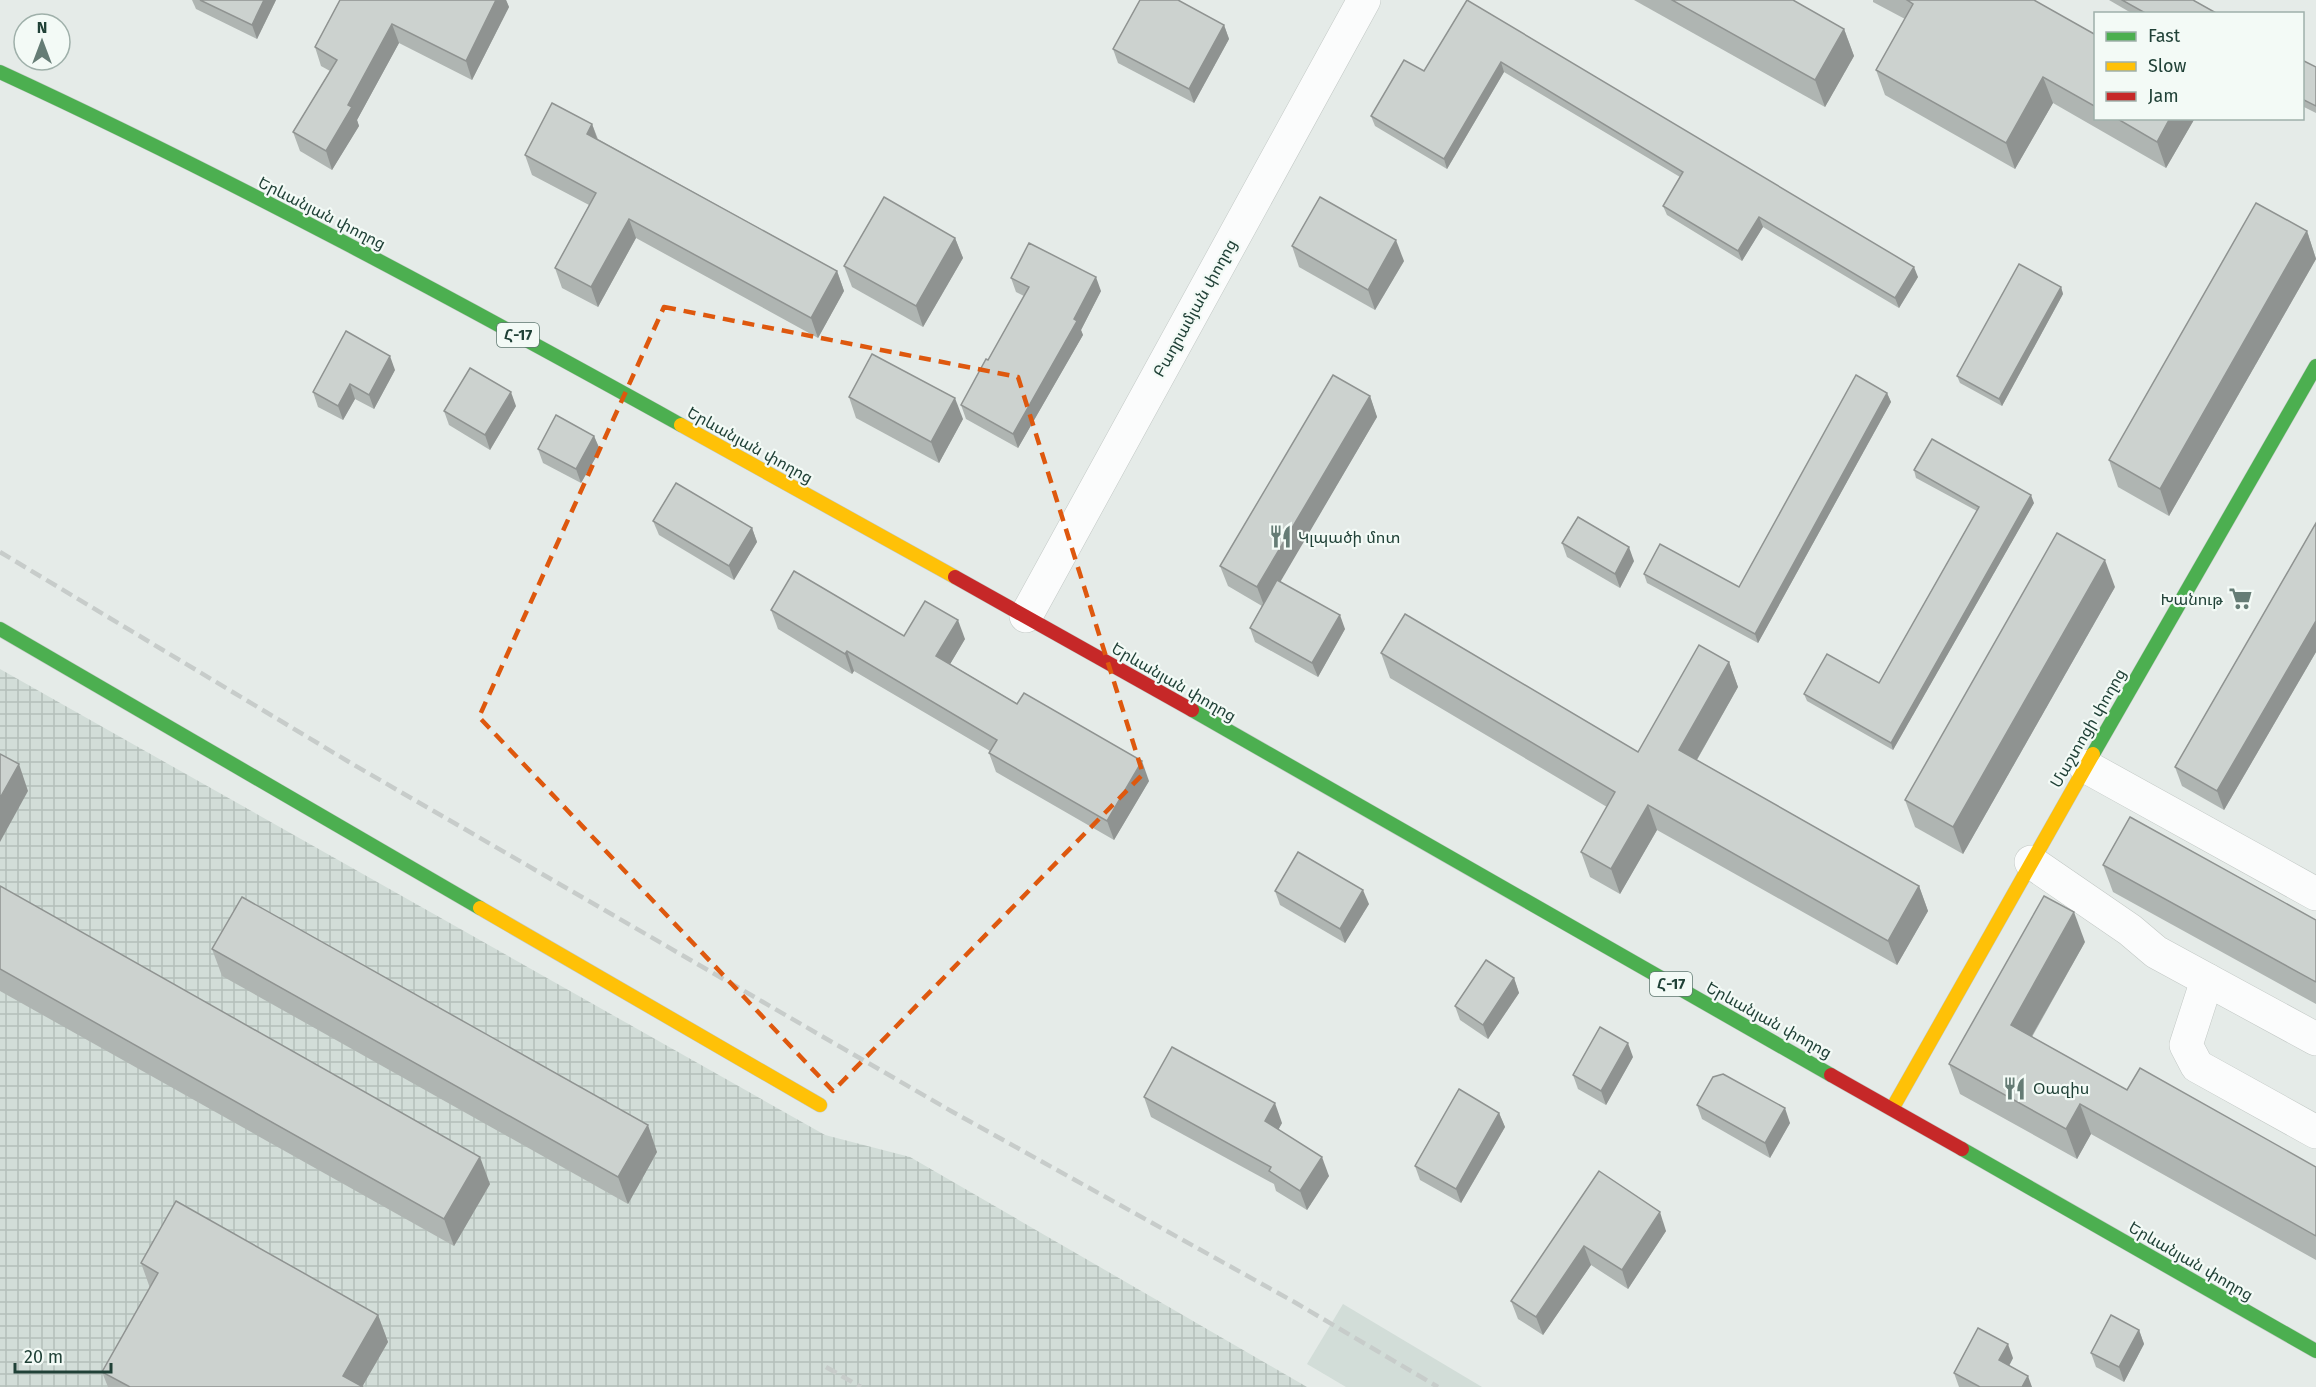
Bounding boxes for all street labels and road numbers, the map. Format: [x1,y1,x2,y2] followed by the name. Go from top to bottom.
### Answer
[255,173,389,253] street label: Երևանյան փողոց
[1149,236,1241,380] street label: Բաղրամյան փողոց
[497,323,539,347] road number: Հ-17
[684,403,816,487] street label: Երևանյան փողոց
[1108,639,1240,725] street label: Երևանյան փողոց
[2046,665,2130,791] street label: Մաշտոցի փողոց
[1650,972,1692,996] road number: Հ-17
[1703,978,1835,1062] street label: Երևանյան փողոց
[2125,1218,2257,1304] street label: Երևանյան փողոց

